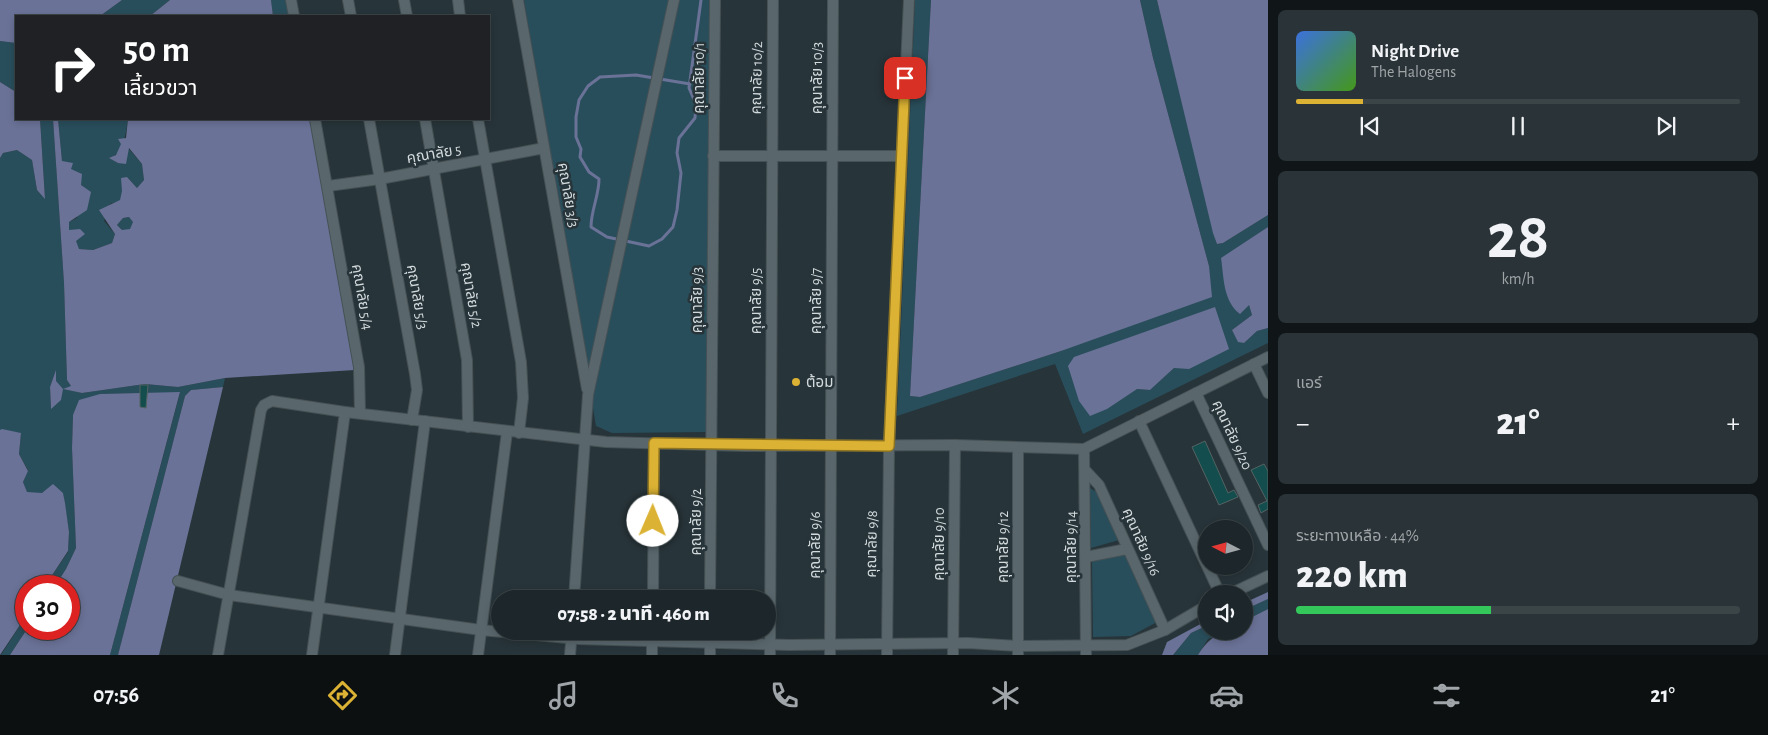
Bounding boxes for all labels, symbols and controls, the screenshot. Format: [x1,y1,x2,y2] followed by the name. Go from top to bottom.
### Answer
[123,33,190,68] text: 50 m
[40,35,105,100] icon: right
[748,41,766,115] street label: คุณาลัย 10/2
[691,42,708,114] street label: คุณาลัย 10/1
[809,42,826,114] street label: คุณาลัย 10/3
[1371,42,1459,61] text: Night Drive
[884,57,926,99] pin
[891,64,919,92] icon: arrive
[1371,64,1456,80] text: The Halogens
[123,77,198,99] text: เลี้ยวขวา
[1356,112,1384,140] icon: previous
[1504,112,1532,140] icon: pause
[1652,112,1680,140] icon: next
[405,141,463,167] street label: คุณาลัย 5
[554,161,582,229] street label: คุณาลัย 3/3
[1487,205,1549,270] text: 28
[457,261,485,329] street label: คุณาลัย 5/2
[348,263,376,331] street label: คุณาลัย 5/4
[403,263,431,331] street label: คุณาลัย 5/3
[689,267,706,333] street label: คุณาลัย 9/3
[748,268,765,334] street label: คุณาลัย 9/5
[808,268,825,334] street label: คุณาลัย 9/7
[1501,271,1535,287] text: km/h
[806,374,833,390] place label: ต้อม
[1296,375,1322,391] text: แอร์
[790,376,802,388] marker: ต้อม
[1208,397,1256,473] street label: คุณาลัย 9/20
[1496,404,1540,442] text: 21°
[1296,410,1309,438] text: −
[1727,410,1740,438] text: +
[688,488,705,556] street label: คุณาลัย 9/2
[626,494,678,546] position arrow
[1119,505,1163,579] street label: คุณาลัย 9/16
[931,507,948,581] street label: คุณาลัย 9/10
[863,510,881,578] street label: คุณาลัย 9/8
[807,511,824,579] street label: คุณาลัย 9/6
[995,511,1012,583] street label: คุณาลัย 9/12
[1063,511,1080,583] street label: คุณาลัย 9/14
[1198,520,1252,575] north arrow
[1198,520,1253,640] map controls
[1296,528,1419,544] text: ระยะทางเหลือ · 44%
[1296,557,1408,595] text: 220 km
[15,575,80,640] speed limit sign: 30
[1198,585,1253,640] button: sound
[557,605,710,624] text: 07:58 · 2 นาที · 460 m
[325,678,360,713] icon: directions
[546,678,581,713] icon: music
[767,678,802,713] icon: phone
[988,678,1023,713] icon: climate
[1209,678,1244,713] icon: car
[1429,678,1464,713] icon: filters
[93,684,139,706] text: 07:56
[1650,684,1675,706] text: 21°

